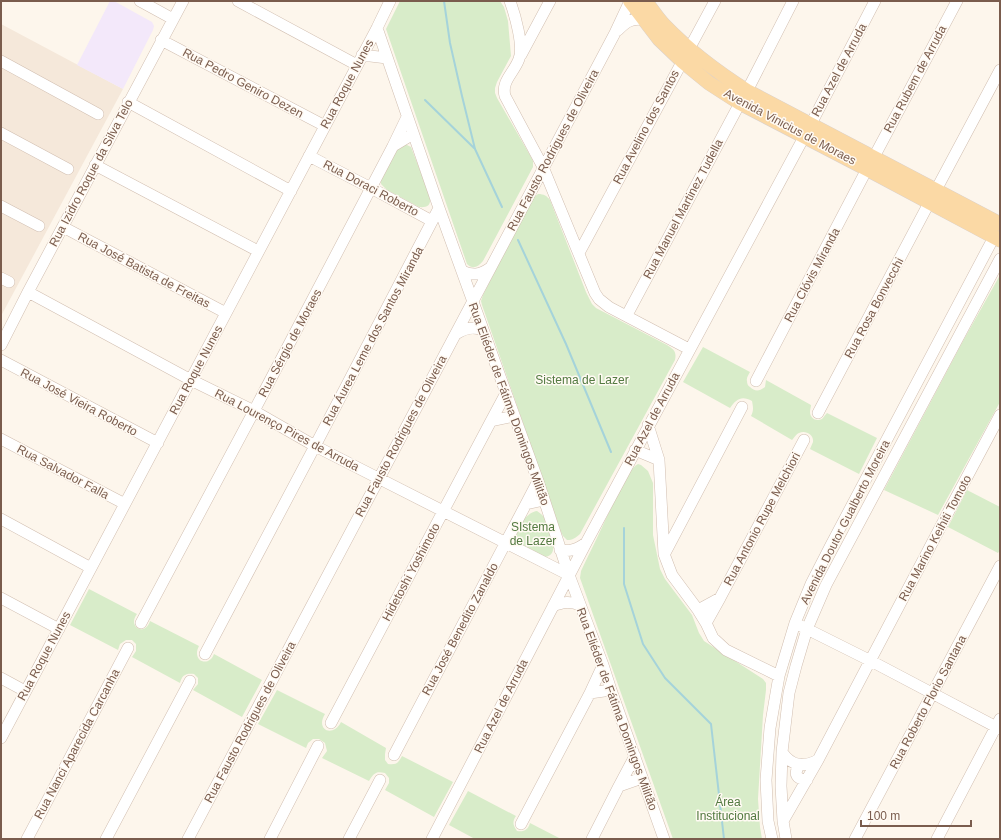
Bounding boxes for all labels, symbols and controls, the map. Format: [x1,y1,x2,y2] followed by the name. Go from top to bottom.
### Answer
[809,21,870,119] street label: Rua Azel de Arruda
[881,23,949,135] street label: Rua Rubem de Arruda
[318,37,376,131] street label: Rua Roque Nunes
[180,45,306,121] street label: Rua Pedro Geniro Dezen
[504,67,602,233] street label: Rua Fausto Rodrigues de Oliveira
[610,68,682,186] street label: Rua Avelino dos Santos
[722,86,858,168] street label: Avenida Vinicius de Moraes
[46,97,136,249] street label: Rua Izidro Roque da Silva Telo
[640,137,726,281] street label: Rua Manuel Martinez Tudella
[321,157,421,219] street label: Rua Doraci Roberto
[781,225,843,325] street label: Rua Clóvis Miranda
[76,229,212,311] street label: Rua José Batista de Freitas
[319,243,426,428] street label: Rua Áurea Leme dos Santos Miranda
[842,255,906,361] street label: Rua Rosa Bonvecchi
[256,287,324,399] street label: Rua Sérgio de Moraes
[466,301,552,508] street label: Rua Eliéder de Fátima Domingos Militão
[167,323,225,417] street label: Rua Roque Nunes
[352,353,450,519] street label: Rua Fausto Rodrigues de Oliveira
[18,365,140,439] street label: Rua José Vieira Roberto
[622,370,683,468] street label: Rua Azel de Arruda
[535,373,629,387] park label: Sistema de Lazer
[212,386,362,474] street label: Rua Lourenço Pires de Arruda
[797,437,893,607] street label: Avenida Doutor Gualberto Moreira
[15,442,112,502] street label: Rua Salvador Falla
[721,450,803,588] street label: Rua Antonio Rupe Melchiori
[896,472,974,603] street label: Rua Marino Keihiti Tomoto
[379,520,443,623] street label: Hidetoshi Yoshimoto
[510,520,556,548] park label: SIstema de Lazer
[419,560,501,698] street label: Rua José Benedito Zanaldo
[574,606,660,813] street label: Rua Eliéder de Fátima Domingos Militão
[15,609,73,703] street label: Rua Roque Nunes
[887,632,969,771] street label: Rua Roberto Florio Santana
[201,639,299,805] street label: Rua Fausto Rodrigues de Oliveira
[471,656,531,755] street label: Rua Azel de Arruda
[31,666,123,822] street label: Rua Nanci Aparecida Carcanha
[696,794,760,823] park label: Área Institucional
[861,802,971,828] scale bar
[867,809,900,823] text: 100 m

